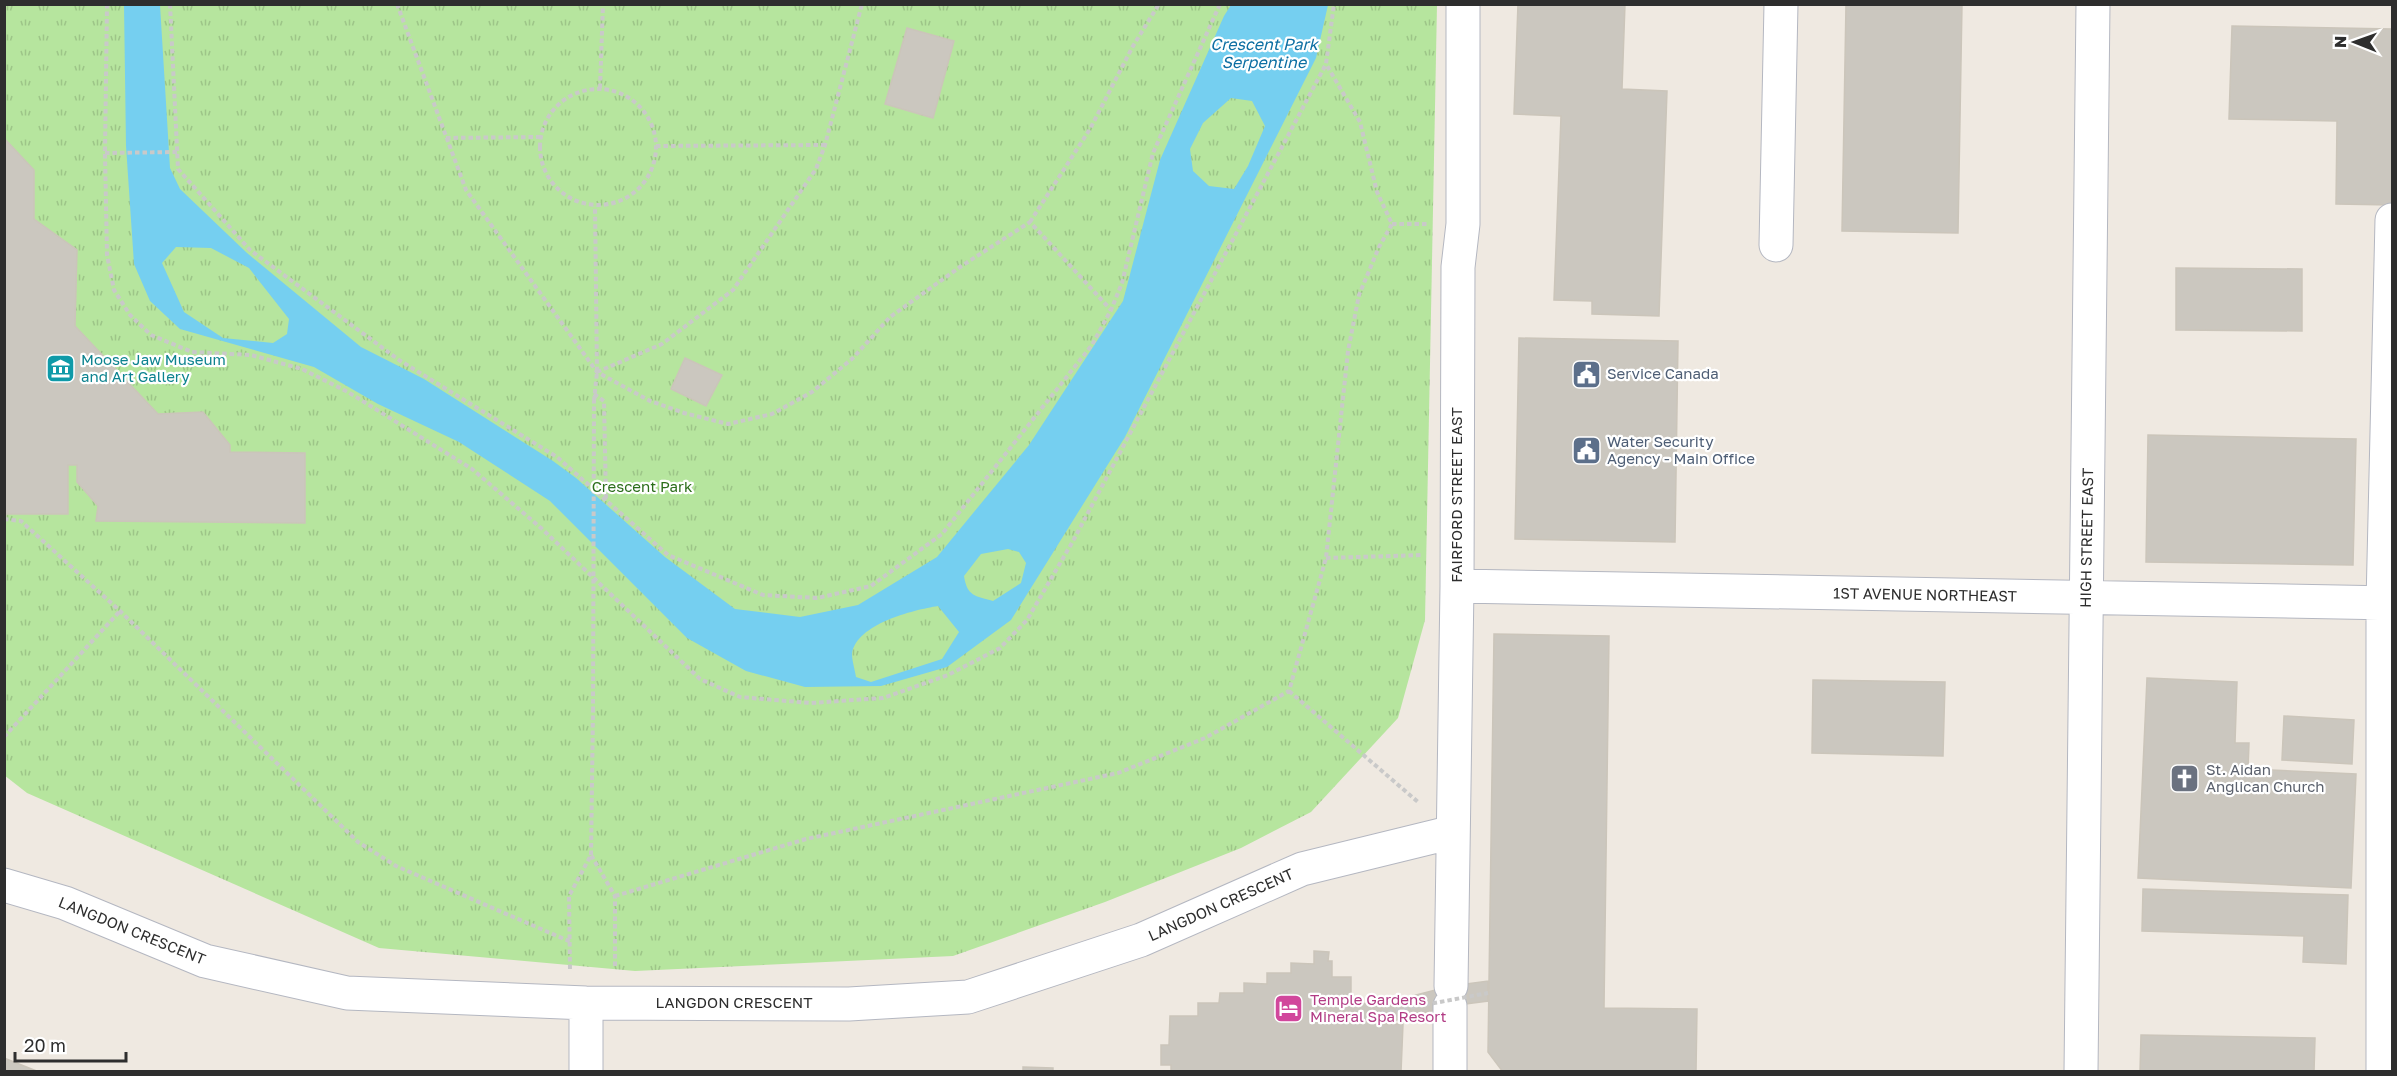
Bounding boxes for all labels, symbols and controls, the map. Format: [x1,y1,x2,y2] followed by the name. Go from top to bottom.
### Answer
[2325,12,2385,72] north arrow
[1210,34,1320,72] water label: Crescent Park Serpentine
[2330,35,2350,48] text: N
[81,350,226,385] place label: Moose Jaw Museum and Art Gallery
[44,353,76,385] museum icon: Moose Jaw Museum and Art Gallery
[1570,358,1602,390] public building icon: Service Canada
[1607,364,1719,382] place label: Service Canada
[1447,407,1465,583] street label: FAIRFORD STREET EAST
[1607,432,1755,467] place label: Water Security Agency - Main Office
[1570,435,1602,467] public building icon: Water Security Agency - Main Office
[2076,468,2096,608] street label: HIGH STREET EAST
[592,477,693,495] park label: Crescent Park
[1833,583,2017,605] street label: 1ST AVENUE NORTHEAST
[2206,760,2325,795] place label: St. Aidan Anglican Church
[2169,763,2201,795] church icon: St. Aidan Anglican Church
[1145,864,1296,944] street label: LANGDON CRESCENT
[56,892,209,968] street label: LANGDON CRESCENT
[1310,990,1446,1025] place label: Temple Gardens Mineral Spa Resort
[656,993,812,1011] street label: LANGDON CRESCENT
[1273,993,1305,1025] hotel icon: Temple Gardens Mineral Spa Resort
[15,1025,126,1063] scale bar
[24,1034,66,1056] text: 20 m

